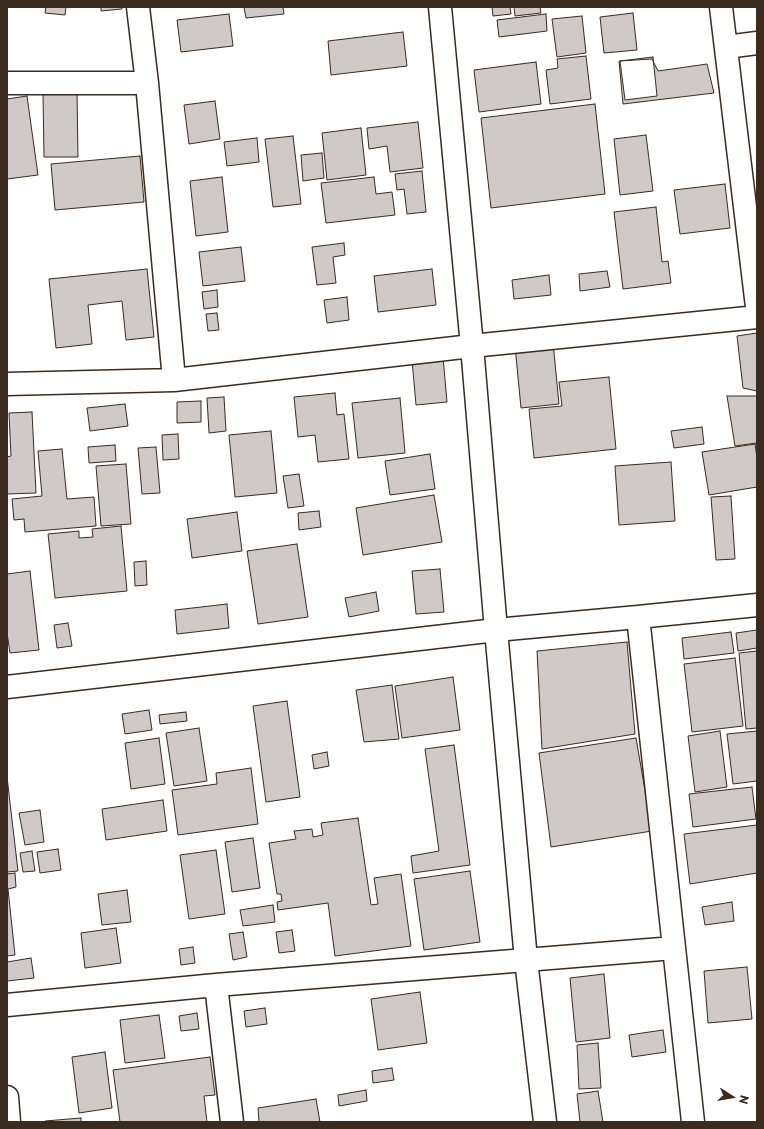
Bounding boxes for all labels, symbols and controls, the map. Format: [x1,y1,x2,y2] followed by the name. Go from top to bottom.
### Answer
[712,1077,752,1117] north arrow
[735,1094,753,1106] text: N

